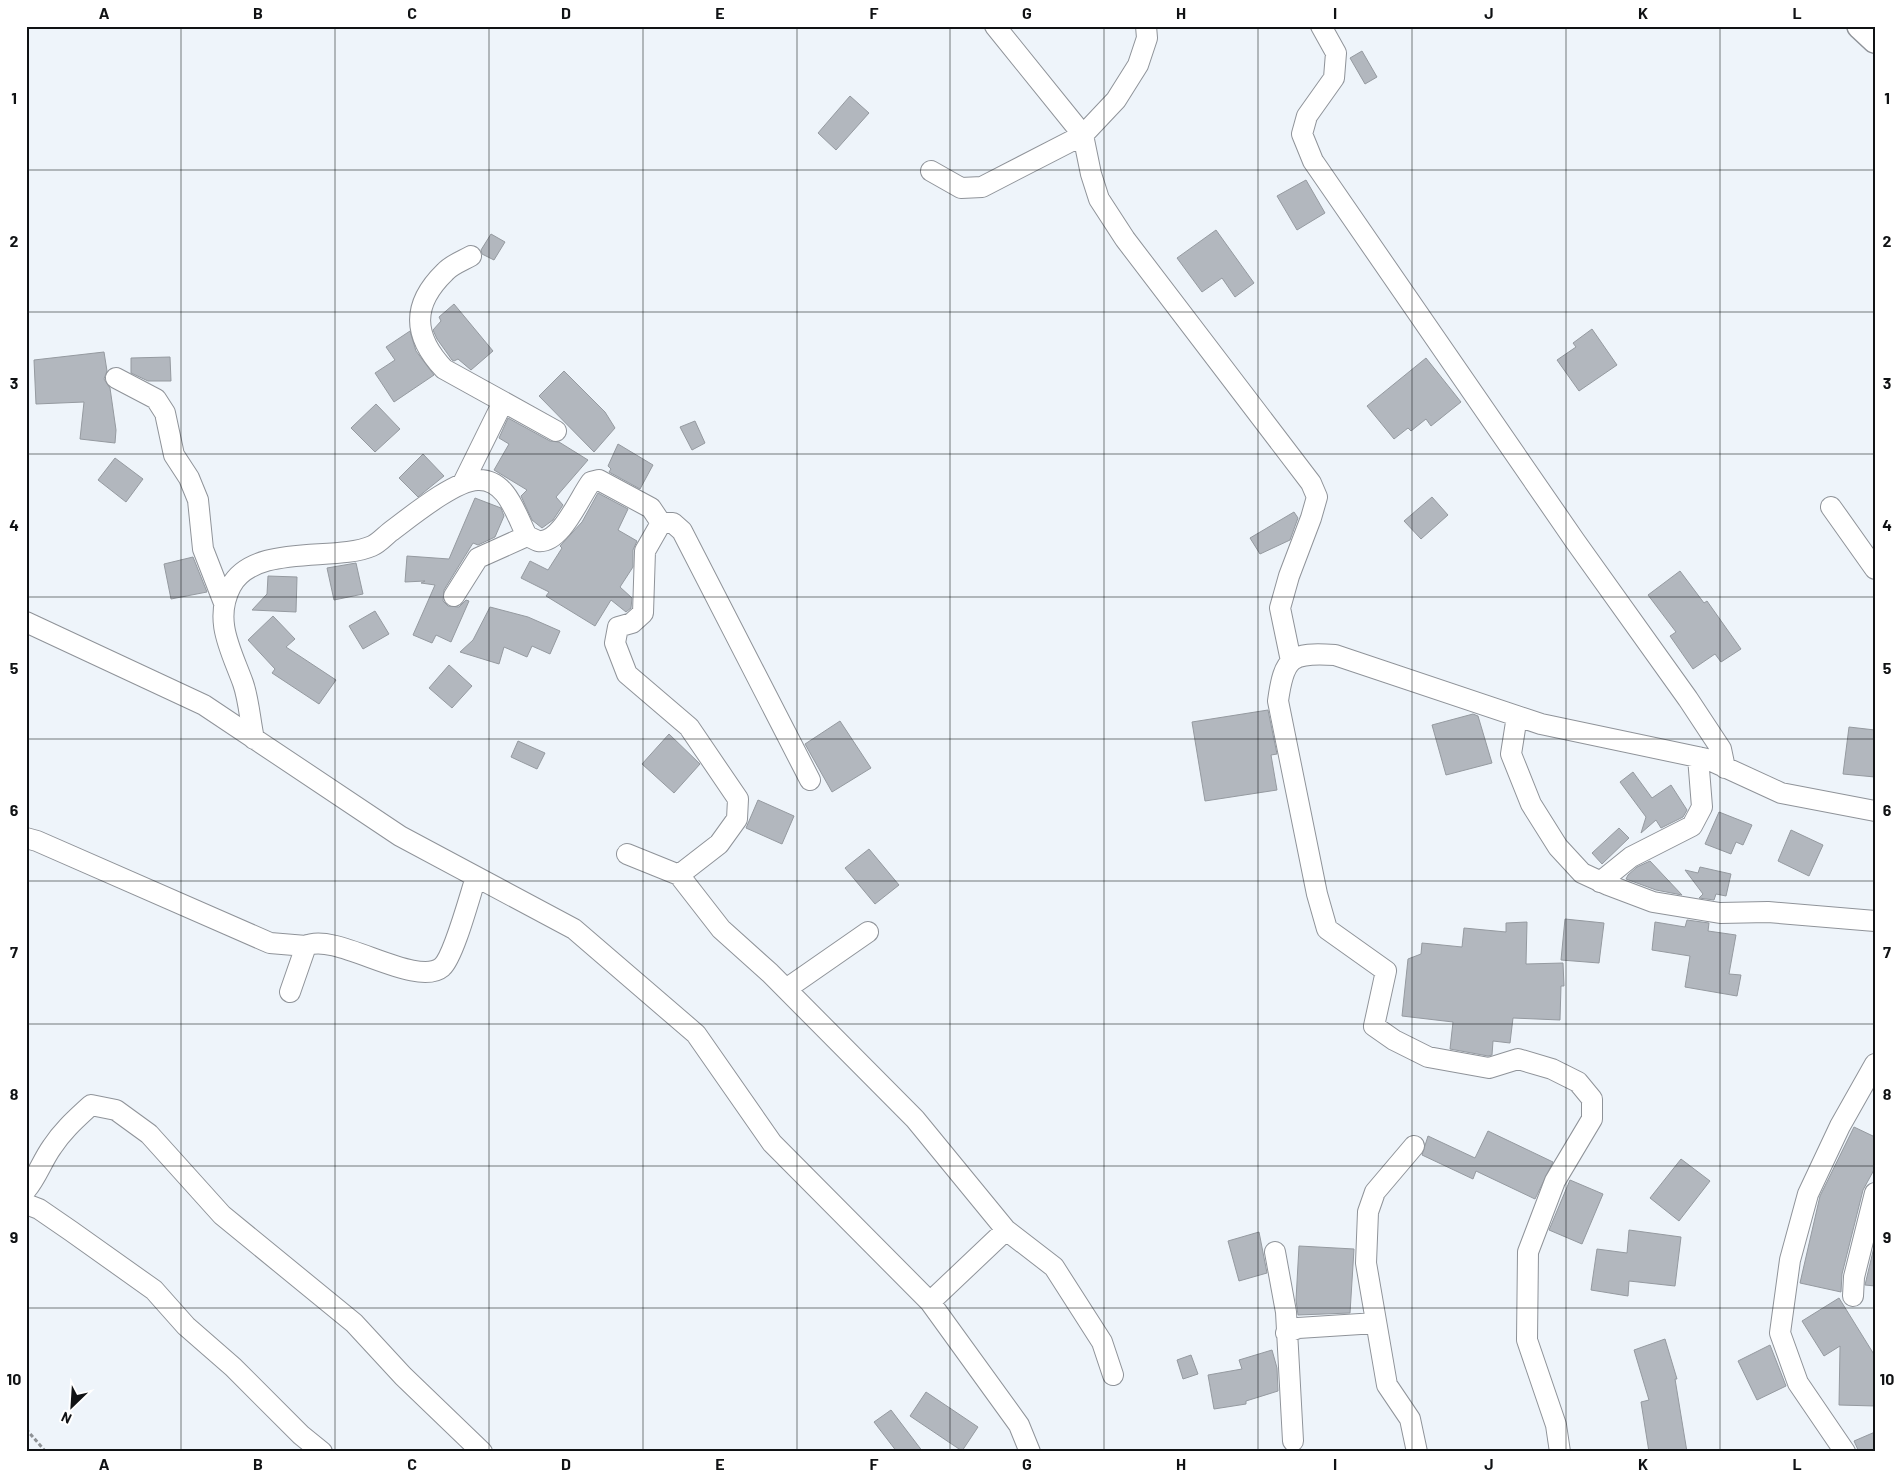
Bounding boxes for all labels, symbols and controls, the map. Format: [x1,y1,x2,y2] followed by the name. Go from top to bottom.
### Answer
[99,3,110,22] text: A
[253,3,263,22] text: B
[407,3,417,22] text: C
[561,3,571,22] text: D
[715,3,725,22] text: E
[870,3,879,22] text: F
[1022,3,1032,22] text: G
[1176,3,1186,22] text: H
[1333,3,1337,22] text: I
[1484,3,1494,22] text: J
[1638,3,1648,22] text: K
[1792,3,1802,22] text: L
[11,88,17,107] text: 1
[1884,88,1890,107] text: 1
[10,231,19,250] text: 2
[1883,231,1892,250] text: 2
[10,373,18,392] text: 3
[1883,373,1891,392] text: 3
[9,515,19,534] text: 4
[1882,515,1892,534] text: 4
[10,658,19,677] text: 5
[1883,658,1892,677] text: 5
[10,800,19,819] text: 6
[1883,800,1892,819] text: 6
[10,942,18,961] text: 7
[1883,942,1891,961] text: 7
[10,1084,19,1103] text: 8
[1883,1084,1892,1103] text: 8
[10,1227,18,1246] text: 9
[1883,1227,1891,1246] text: 9
[7,1369,21,1388] text: 10
[1880,1369,1894,1388] text: 10
[48,1380,98,1430] north arrow
[58,1409,74,1428] text: N
[99,1454,110,1473] text: A
[253,1454,263,1473] text: B
[407,1454,417,1473] text: C
[561,1454,571,1473] text: D
[715,1454,725,1473] text: E
[870,1454,879,1473] text: F
[1022,1454,1032,1473] text: G
[1176,1454,1186,1473] text: H
[1333,1454,1337,1473] text: I
[1484,1454,1494,1473] text: J
[1638,1454,1648,1473] text: K
[1792,1454,1802,1473] text: L

